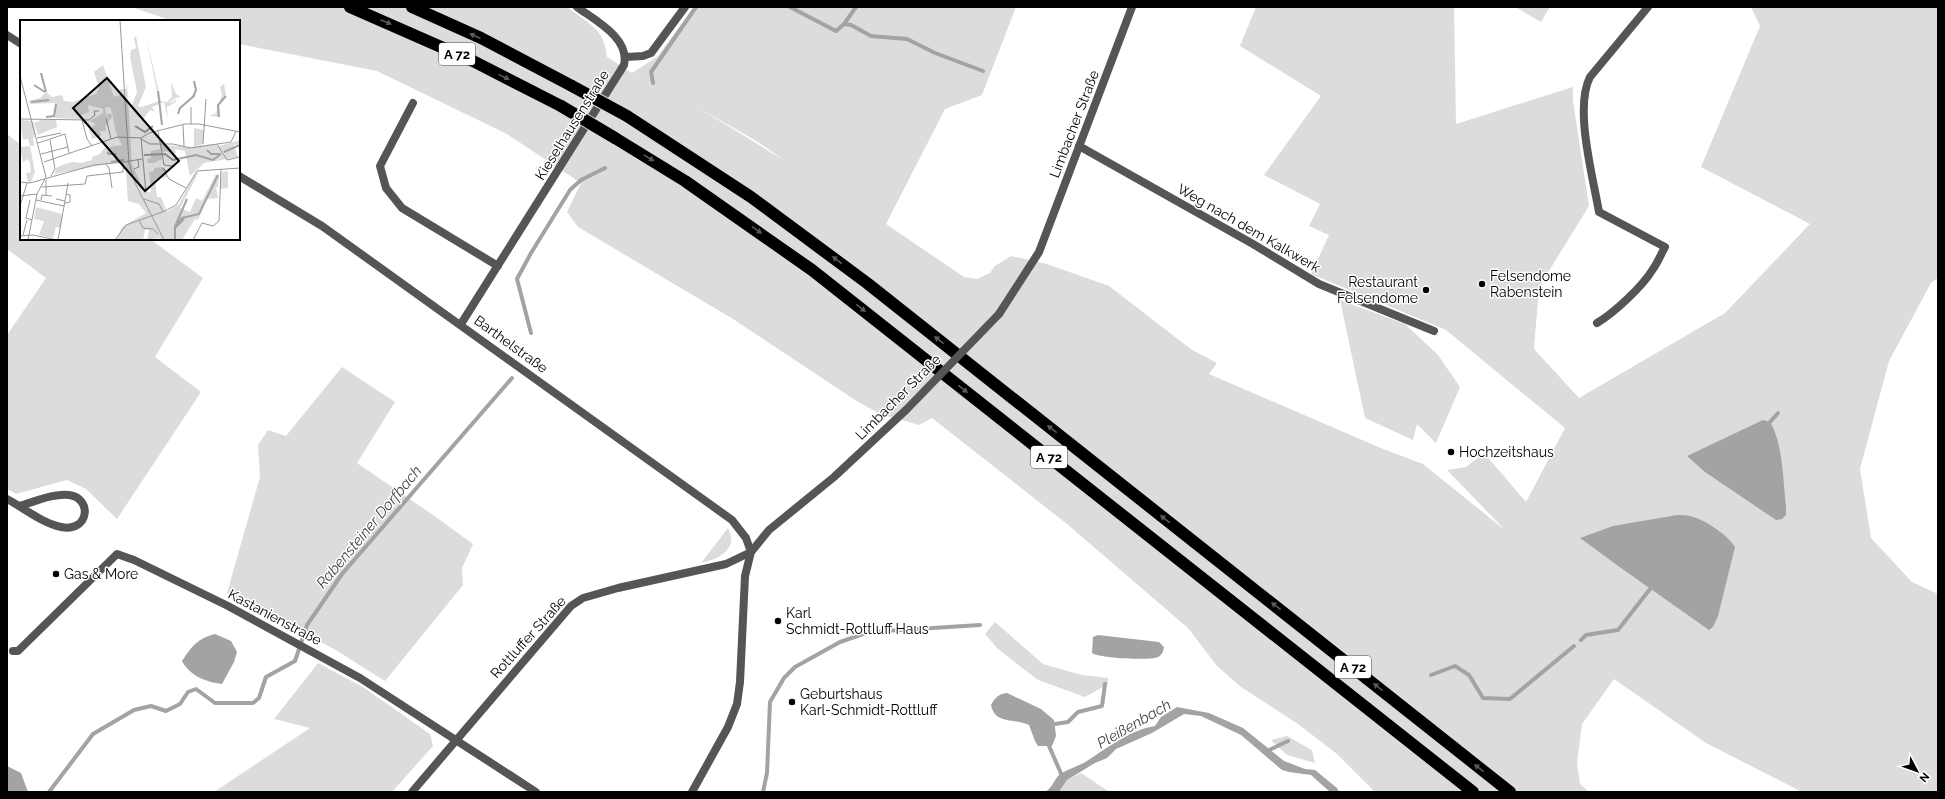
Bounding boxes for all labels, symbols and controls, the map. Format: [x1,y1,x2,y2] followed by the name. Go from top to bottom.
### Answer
[380,19,391,25] one-way arrow
[20,20,240,240] inset map
[470,33,481,39] one-way arrow
[439,43,475,65] road number: A 72
[532,67,612,183] street label: Kieselhausenstraße
[1046,68,1102,180] street label: Limbacher Straße
[498,73,510,80] one-way arrow
[644,154,654,162] one-way arrow
[1175,181,1324,276] street label: Weg nach dem Kalkwerk
[751,226,762,234] one-way arrow
[831,255,842,264] one-way arrow
[1490,268,1571,300] place label: Felsendome Rabenstein
[1337,274,1418,306] place label: Restaurant Felsendome
[1477,279,1487,289] marker: Felsendome Rabenstein
[1421,285,1431,295] marker: Restaurant Felsendome
[855,304,866,313] one-way arrow
[471,312,551,376] street label: Barthelstraße
[934,335,945,344] one-way arrow
[852,351,944,443] street label: Limbacher Straße
[957,385,968,393] one-way arrow
[1047,425,1058,433] one-way arrow
[1459,444,1554,460] place label: Hochzeitshaus
[1031,446,1067,468] road number: A 72
[1446,447,1456,457] marker: Hochzeitshaus
[312,462,426,592] water label: Rabensteiner Dorfbach
[1159,514,1170,523] one-way arrow
[64,566,138,582] place label: Gas & More
[51,569,61,579] marker: Gas & More
[226,586,324,648] street label: Kastanienstraße
[487,593,569,681] street label: Rottluffer Straße
[1270,602,1281,611] one-way arrow
[786,605,929,637] place label: Karl Schmidt-Rottluff Haus
[773,616,783,626] marker: Karl Schmidt-Rottluff Haus
[1335,656,1371,678] road number: A 72
[1372,683,1383,692] one-way arrow
[800,686,938,718] place label: Geburtshaus Karl-Schmidt-Rottluff
[1094,696,1174,752] water label: Pleißenbach
[787,697,797,707] marker: Geburtshaus Karl-Schmidt-Rottluff
[1897,751,1937,791] north arrow
[1474,763,1485,772] one-way arrow
[1917,770,1932,785] text: N

